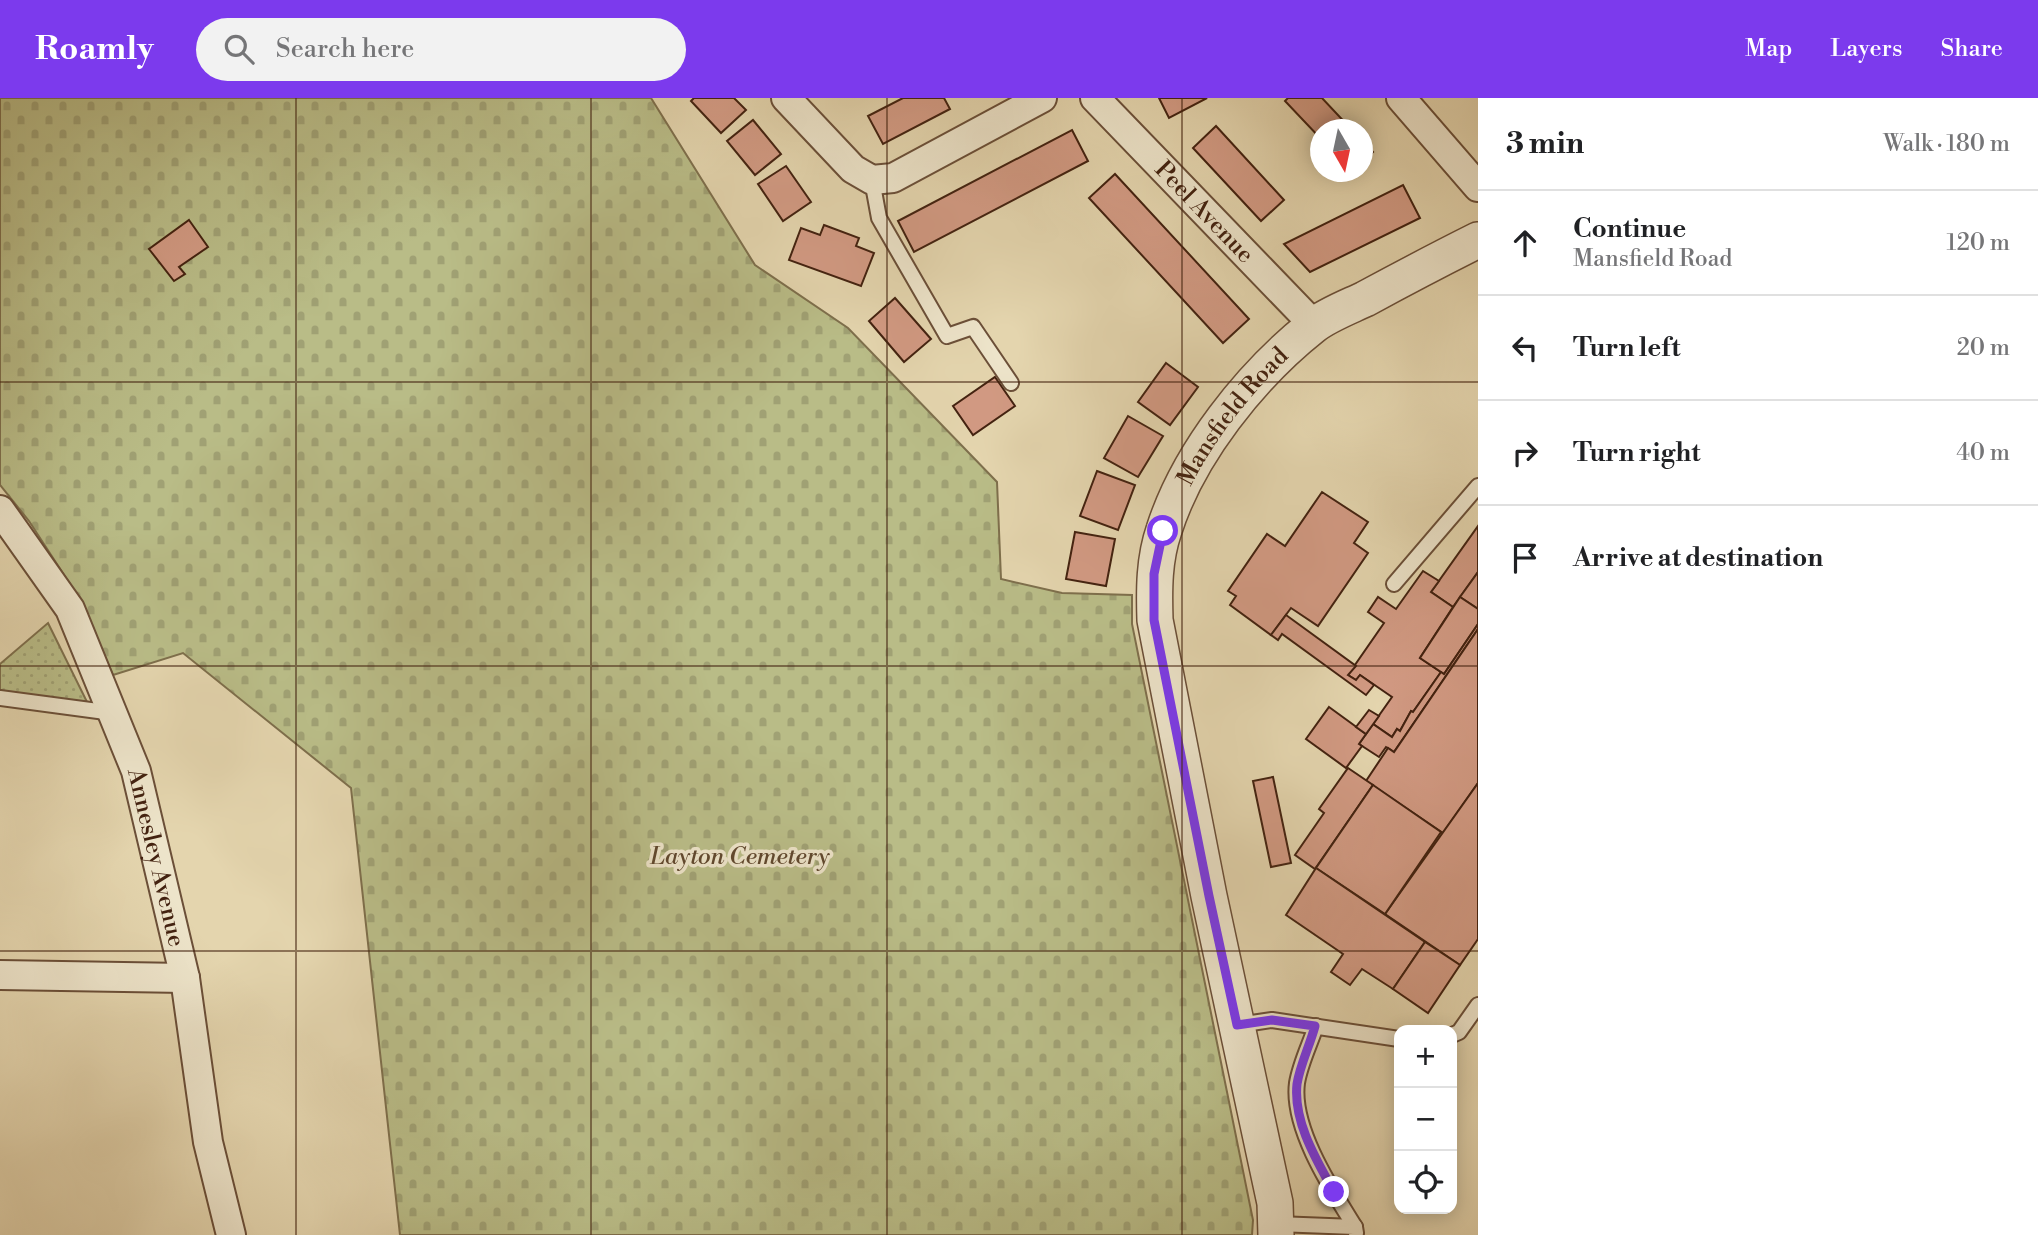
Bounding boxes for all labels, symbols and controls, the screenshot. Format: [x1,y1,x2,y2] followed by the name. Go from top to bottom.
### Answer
[196,18,686,81] search box
[35,29,154,70] text: Roamly
[220,30,258,68] icon: search
[276,33,414,65] text: Search here
[1745,34,1792,64] text: Map
[1830,34,1902,64] text: Layers
[1940,34,2003,64] text: Share
[1310,119,1373,182] north arrow
[1506,125,1584,163] text: 3 min
[1883,130,2010,158] text: Walk · 180 m
[1148,155,1260,270] street label: Peel Avenue
[1573,213,1686,245] text: Continue
[1506,224,1544,262] icon: ahead
[1946,229,2010,257] text: 120 m
[1573,245,1732,273] text: Mansfield Road
[1506,329,1544,367] icon: left
[1573,332,1681,364] text: Turn left
[1957,334,2010,362] text: 20 m
[1171,341,1295,491] street label: Mansfield Road
[1506,434,1544,472] icon: right
[1573,437,1701,469] text: Turn right
[1956,439,2010,467] text: 40 m
[1147,515,1178,546] route start
[1506,539,1544,577] icon: arrive
[1573,542,1823,574] text: Arrive at destination
[120,764,191,950] street label: Annesley Avenue
[649,842,830,872] park label: Layton Cemetery
[1394,1025,1457,1214] map controls
[1394,1025,1457,1088] button: +
[1394,1088,1457,1151] button: −
[1394,1151,1457,1214] button: locate
[1318,1176,1349,1207] route end

